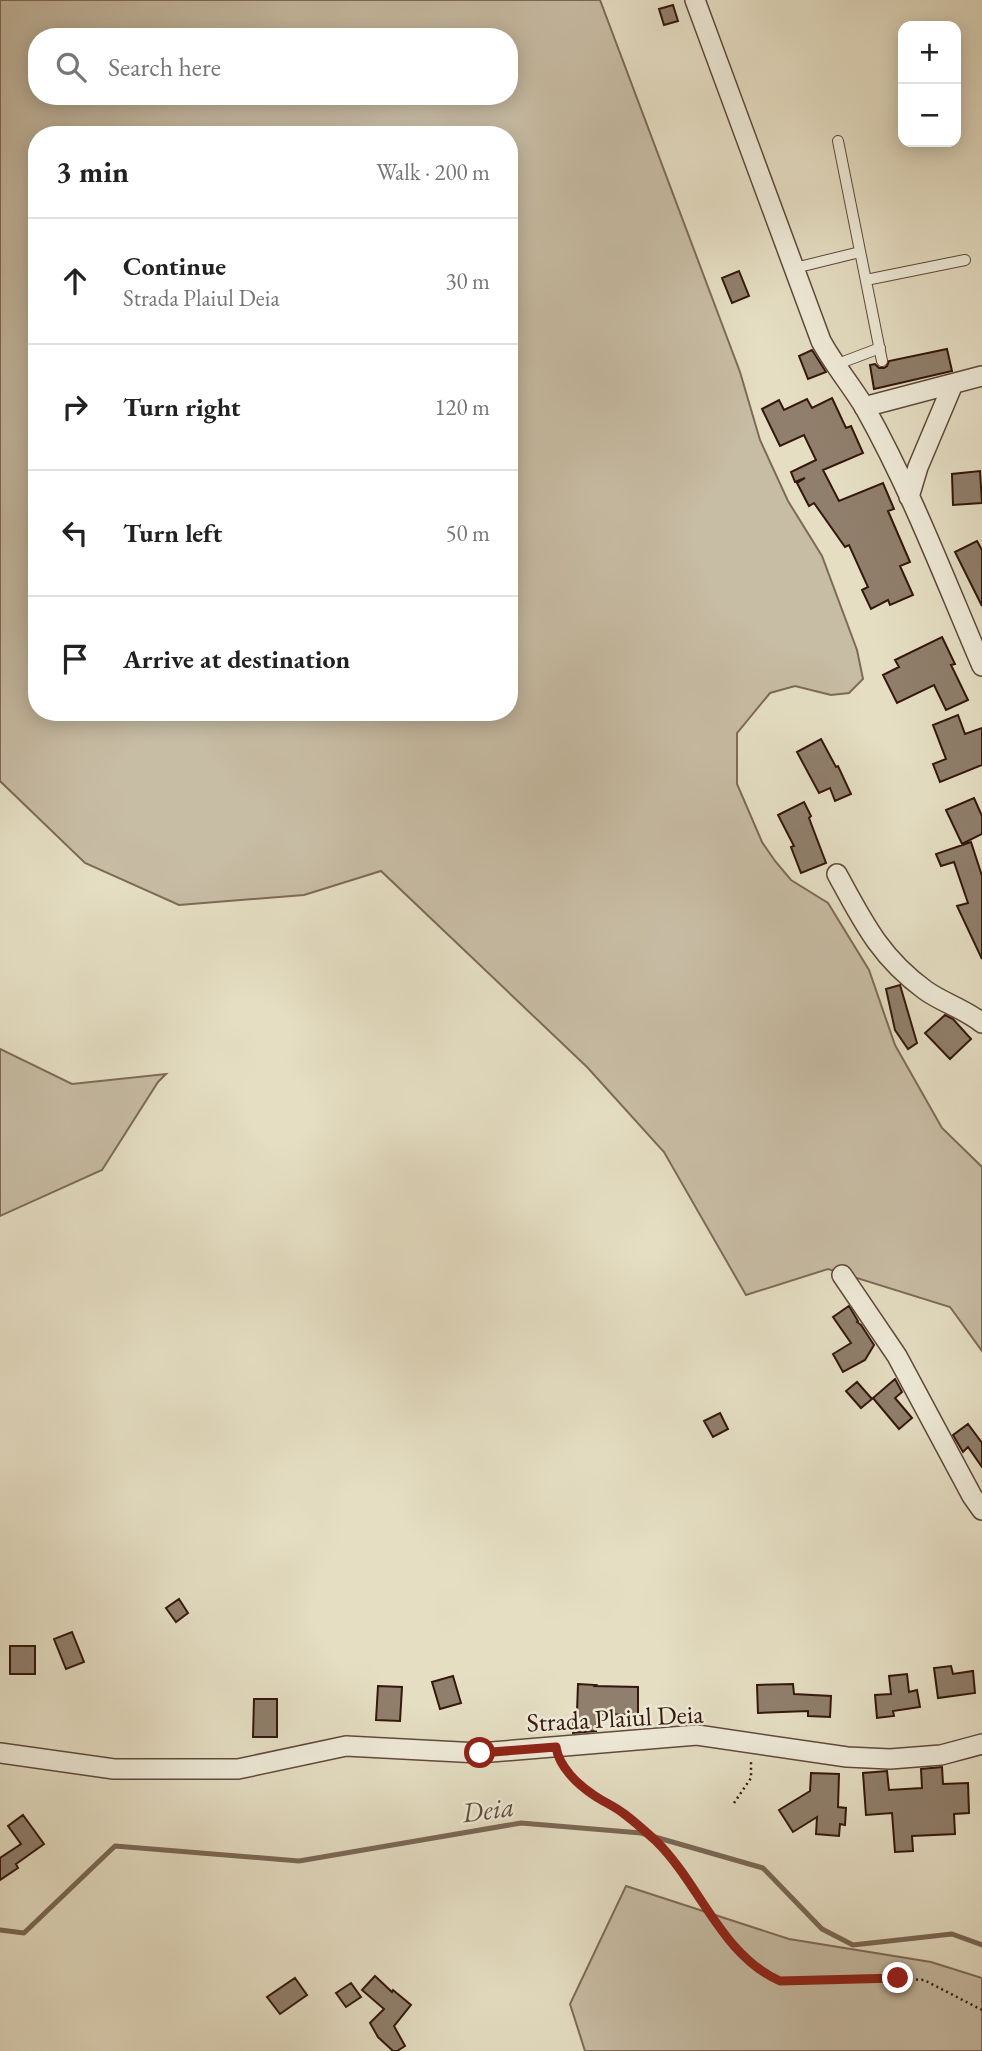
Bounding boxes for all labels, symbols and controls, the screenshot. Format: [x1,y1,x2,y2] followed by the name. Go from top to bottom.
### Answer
[898,21,961,147] map controls
[898,21,961,84] button: +
[28,28,518,105] search box
[52,48,90,86] icon: search
[108,50,221,84] text: Search here
[898,84,961,147] button: −
[56,152,129,191] text: 3 min
[376,157,490,187] text: Walk · 200 m
[123,249,226,283] text: Continue
[56,262,94,300] icon: ahead
[445,266,490,296] text: 30 m
[123,283,280,313] text: Strada Plaiul Deia
[56,388,94,426] icon: right
[123,390,241,424] text: Turn right
[434,392,490,422] text: 120 m
[56,514,94,552] icon: left
[123,516,222,550] text: Turn left
[445,518,490,548] text: 50 m
[56,640,94,678] icon: arrive
[123,642,350,676] text: Arrive at destination
[526,1696,705,1740] street label: Strada Plaiul Deia
[464,1737,495,1768] route start
[458,1788,517,1831] water label: Deia
[882,1962,913,1993] route end

